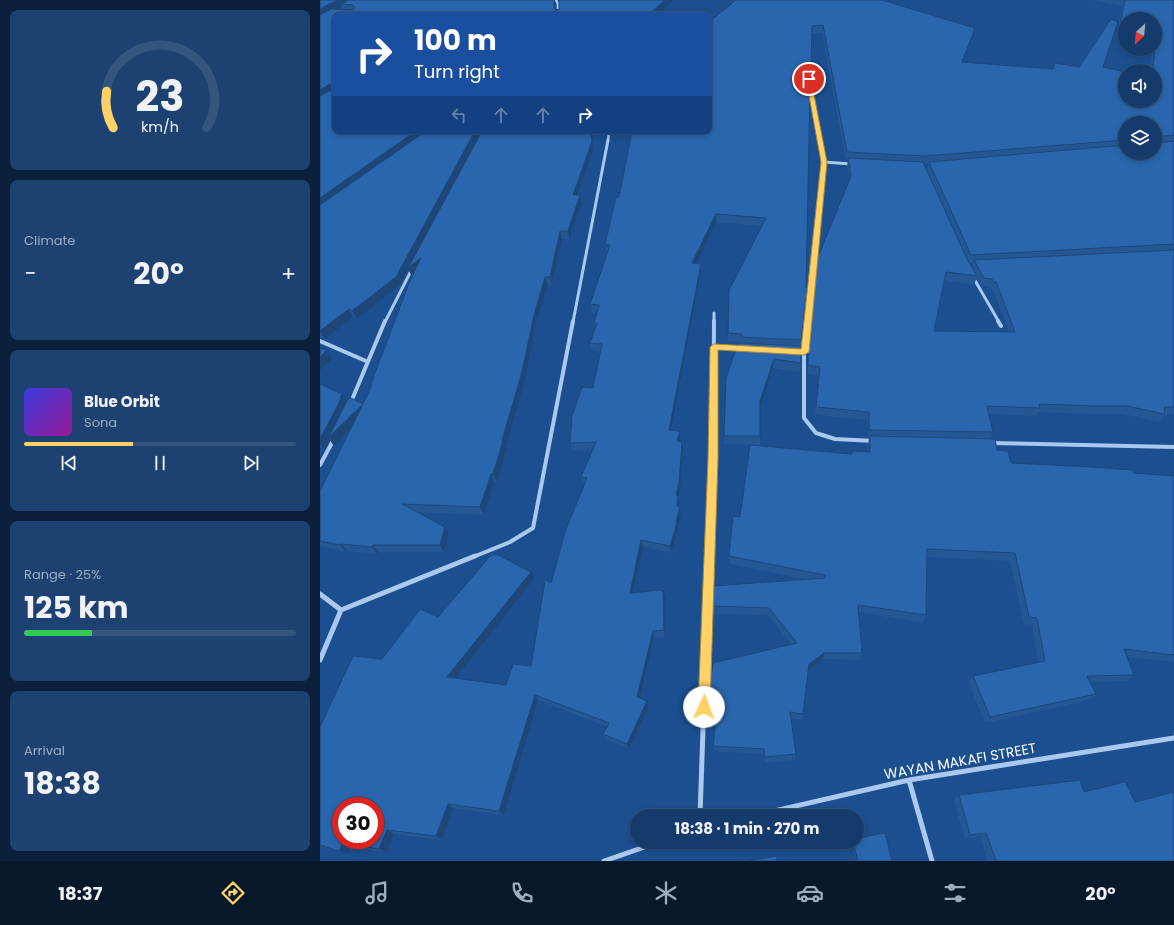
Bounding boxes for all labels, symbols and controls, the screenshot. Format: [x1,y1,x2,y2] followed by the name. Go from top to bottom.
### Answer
[1118,12,1162,56] north arrow
[1118,12,1162,160] map controls
[414,21,497,60] text: 100 m
[348,28,400,80] icon: right
[414,59,500,84] text: Turn right
[792,62,826,96] pin
[1118,64,1162,108] button: sound
[136,67,184,126] text: 23
[798,68,820,90] icon: arrive
[448,104,470,126] icon: left
[490,104,512,126] icon: ahead
[532,104,554,126] icon: ahead
[574,104,596,126] icon: right
[1118,116,1162,160] button: layers
[141,117,179,137] text: km/h
[24,231,75,250] text: Climate
[133,252,184,295] text: 20°
[24,258,36,289] text: −
[281,258,296,289] text: +
[84,391,160,412] text: Blue Orbit
[84,413,117,432] text: Sona
[58,452,80,474] icon: previous
[149,452,171,474] icon: pause
[240,452,262,474] icon: next
[24,565,101,584] text: Range · 25%
[24,586,129,629] text: 125 km
[683,686,725,728] position arrow
[882,738,1038,784] street label: WAYAN MAKAFI STREET
[24,741,65,760] text: Arrival
[24,762,101,805] text: 18:38
[332,797,384,849] speed limit sign: 30
[675,818,819,839] text: 18:38 · 1 min · 270 m
[219,879,247,907] icon: directions
[363,879,391,907] icon: music
[508,879,536,907] icon: phone
[652,879,680,907] icon: climate
[796,879,824,907] icon: car
[941,879,969,907] icon: filters
[58,881,102,906] text: 18:37
[1085,881,1116,906] text: 20°

